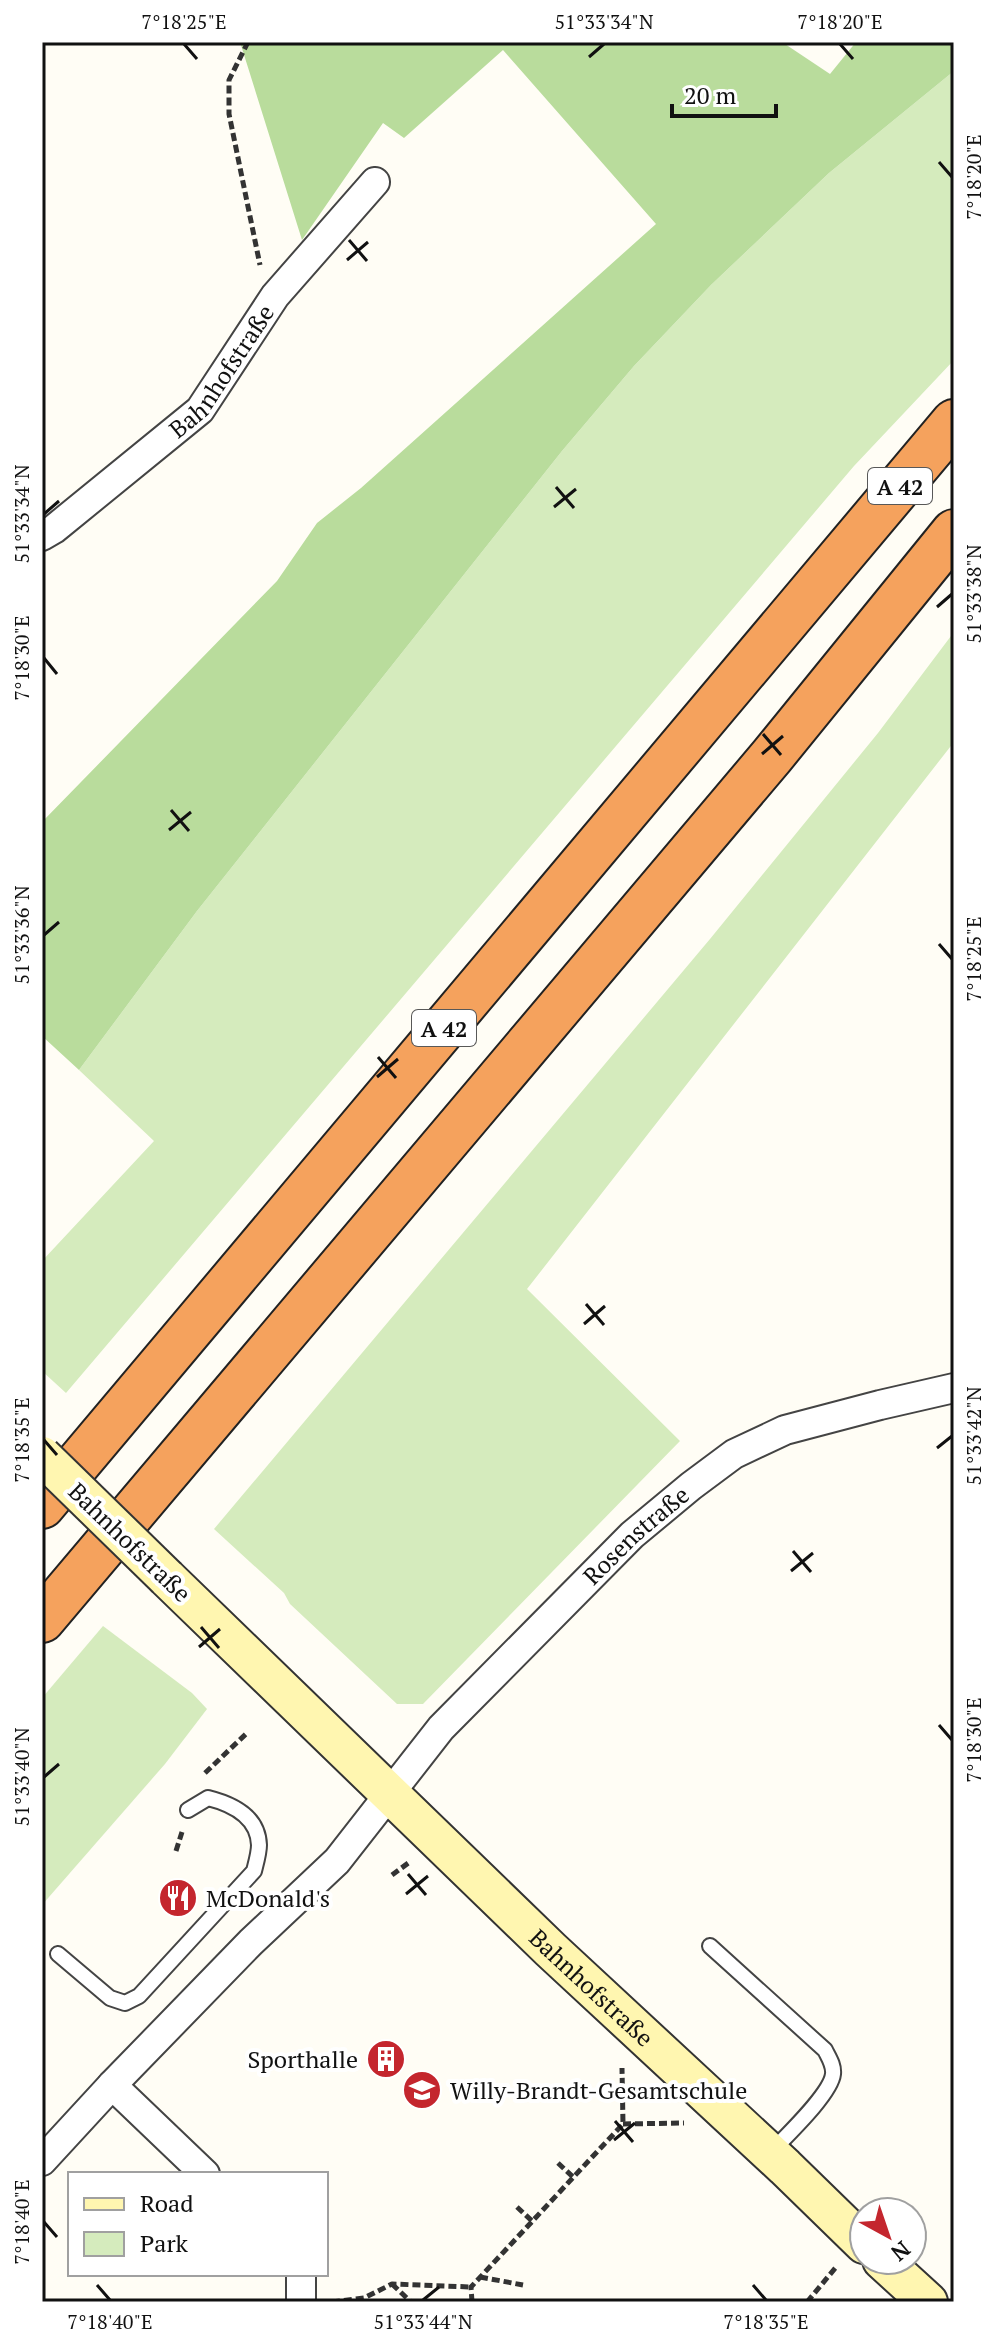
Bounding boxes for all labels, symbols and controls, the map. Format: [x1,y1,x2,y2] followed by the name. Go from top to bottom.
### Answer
[141,8,227,35] text: 7°18'25"E
[554,8,654,35] text: 51°33'34"N
[797,8,883,35] text: 7°18'20"E
[672,68,776,118] scale bar
[684,79,736,111] text: 20 m
[960,134,987,220] text: 7°18'20"E
[162,298,281,445] street label: Bahnhofstraße
[8,464,35,564] text: 51°33'34"N
[868,468,932,504] road number: A 42
[960,544,987,644] text: 51°33'38"N
[8,615,35,701] text: 7°18'30"E
[8,885,35,985] text: 51°33'36"N
[960,916,987,1002] text: 7°18'25"E
[412,1010,476,1046] road number: A 42
[960,1386,987,1486] text: 51°33'42"N
[8,1397,35,1483] text: 7°18'35"E
[62,1475,198,1609] street label: Bahnhofstraße
[576,1478,695,1592] street label: Rosenstraße
[960,1697,987,1783] text: 7°18'30"E
[8,1727,35,1827] text: 51°33'40"N
[157,1877,199,1919] restaurant icon: McDonald's
[206,1882,330,1914] place label: McDonald's
[523,1922,661,2053] street label: Bahnhofstraße
[365,2038,407,2080] building icon: Sporthalle
[247,2043,358,2075] place label: Sporthalle
[401,2069,443,2111] school or university icon: Willy-Brandt-Gesamtschule
[450,2074,747,2106] place label: Willy-Brandt-Gesamtschule
[68,2172,328,2276] legend
[8,2179,35,2265] text: 7°18'40"E
[140,2187,194,2219] text: Road
[848,2196,928,2276] north arrow
[140,2227,189,2259] text: Park
[885,2235,917,2268] text: N
[67,2308,153,2335] text: 7°18'40"E
[373,2308,473,2335] text: 51°33'44"N
[723,2308,809,2335] text: 7°18'35"E

